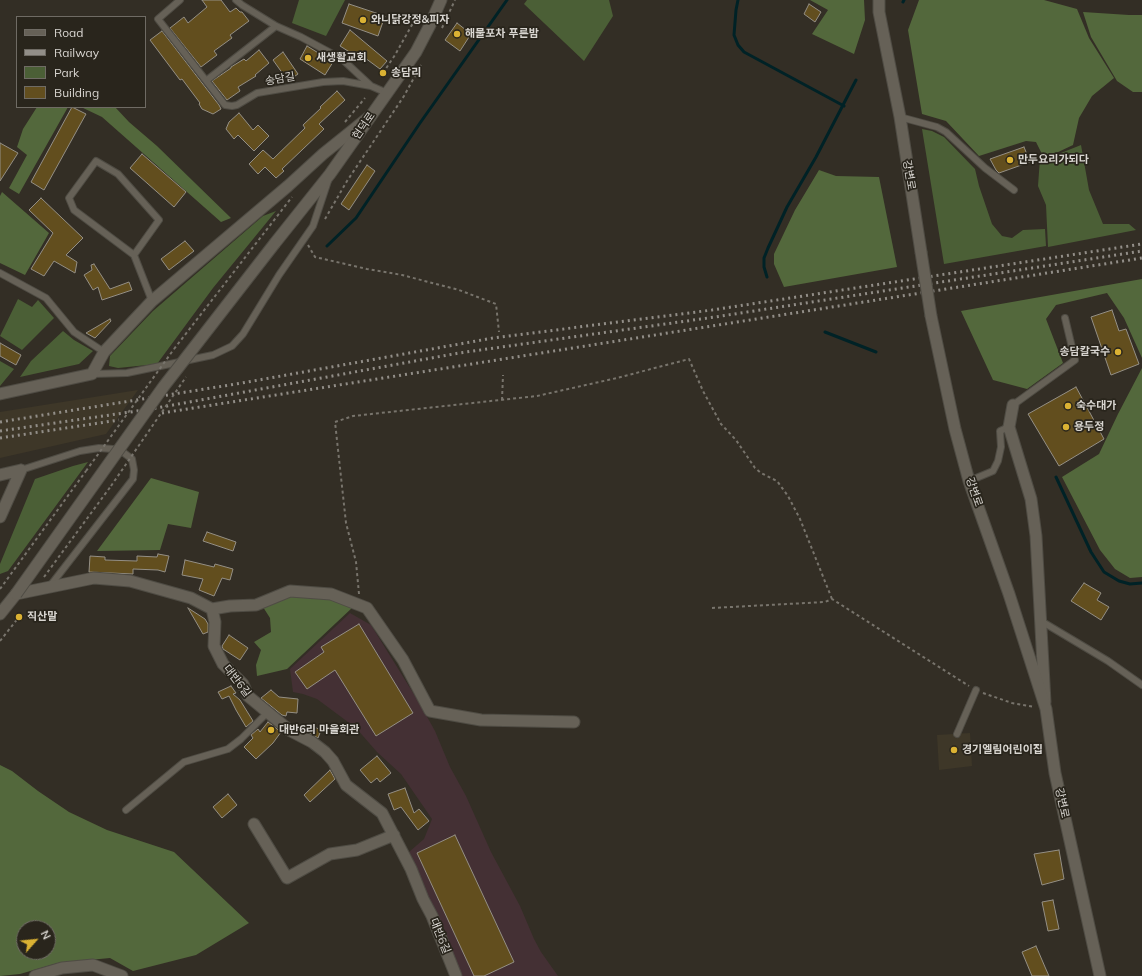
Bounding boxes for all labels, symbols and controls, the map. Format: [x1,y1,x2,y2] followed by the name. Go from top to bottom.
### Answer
[371,13,449,27] place label: 와니닭강정&피자
[358,15,368,25] marker: 와니닭강정&피자
[16,16,146,108] legend
[54,25,83,40] text: Road
[465,27,539,41] place label: 해물포차 푸른밤
[452,29,462,39] marker: 해물포차 푸른밤
[54,45,99,60] text: Railway
[316,51,367,65] place label: 새생활교회
[303,53,313,63] marker: 새생활교회
[54,65,79,80] text: Park
[391,66,421,80] place label: 송담리
[378,68,388,78] marker: 송담리
[264,70,296,88] street label: 송담길
[54,85,99,100] text: Building
[350,110,378,142] street label: 현덕로
[1018,153,1089,167] place label: 만두요리가되다
[1005,155,1015,165] marker: 만두요리가되다
[900,159,918,191] street label: 강변로
[1059,345,1110,359] place label: 송담칼국수
[1113,347,1123,357] marker: 송담칼국수
[1076,399,1116,413] place label: 숙수대가
[1063,401,1073,411] marker: 숙수대가
[1074,420,1104,434] place label: 용두정
[1061,422,1071,432] marker: 용두정
[963,475,985,509] street label: 강변로
[27,610,57,624] place label: 직산말
[14,612,24,622] marker: 직산말
[220,662,254,700] street label: 대반6길
[279,723,359,737] place label: 대반6리 마을회관
[266,725,276,735] marker: 대반6리 마을회관
[962,743,1043,757] place label: 경기엘림어린이집
[949,745,959,755] marker: 경기엘림어린이집
[1052,787,1072,819] street label: 강변로
[427,916,453,956] street label: 대반6길
[16,920,56,960] north arrow
[38,928,54,942] text: N

